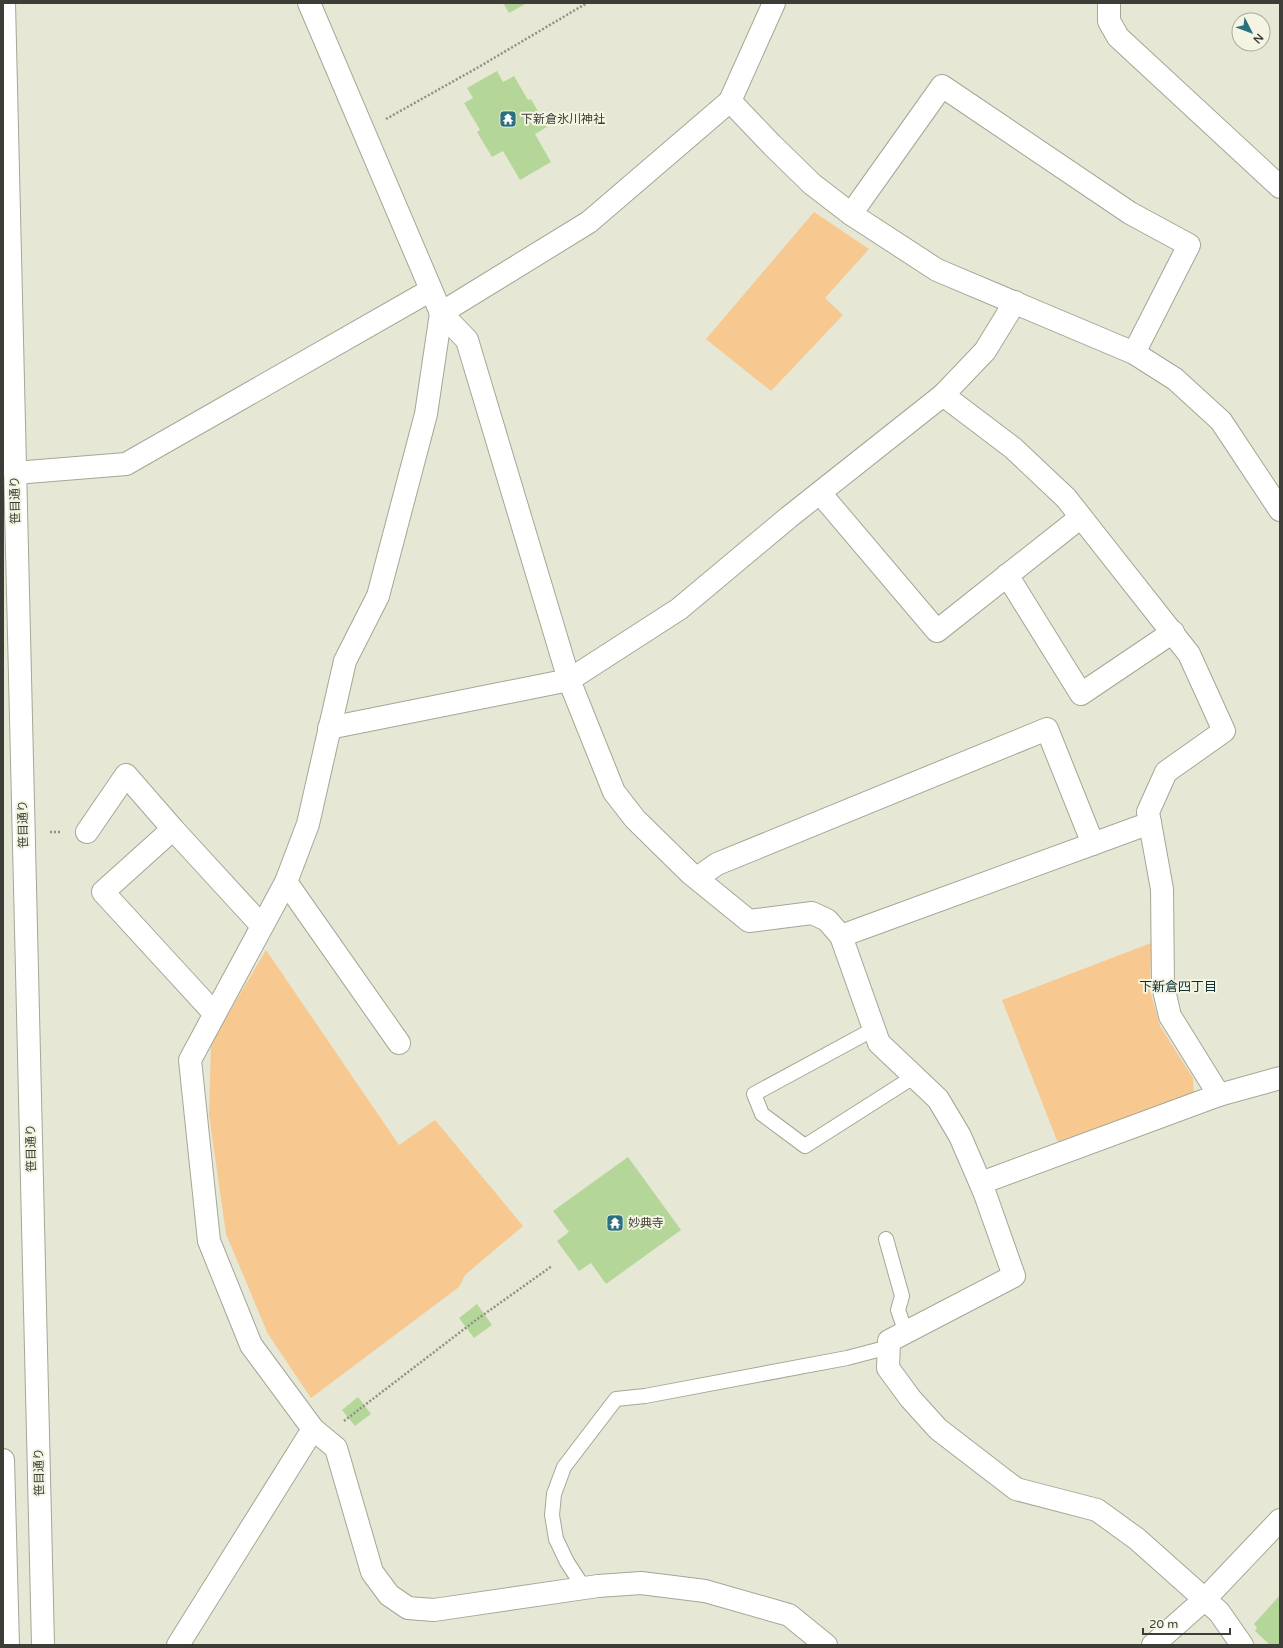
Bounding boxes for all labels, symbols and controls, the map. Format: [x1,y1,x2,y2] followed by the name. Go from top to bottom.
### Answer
[1231,12,1271,52] north arrow
[1250,31,1266,46] text: N
[498,109,518,129] temple icon: 下新倉氷川神社
[521,112,605,126] place label: 下新倉氷川神社
[8,476,22,524] street label: 笹目通り
[16,800,30,848] street label: 笹目通り
[1139,979,1217,995] district label: 下新倉四丁目
[24,1124,38,1172] street label: 笹目通り
[605,1213,625,1233] temple icon: 妙典寺
[628,1216,664,1230] place label: 妙典寺
[32,1448,46,1496] street label: 笹目通り
[1143,1610,1230,1636] scale bar
[1149,1617,1178,1631] text: 20 m

